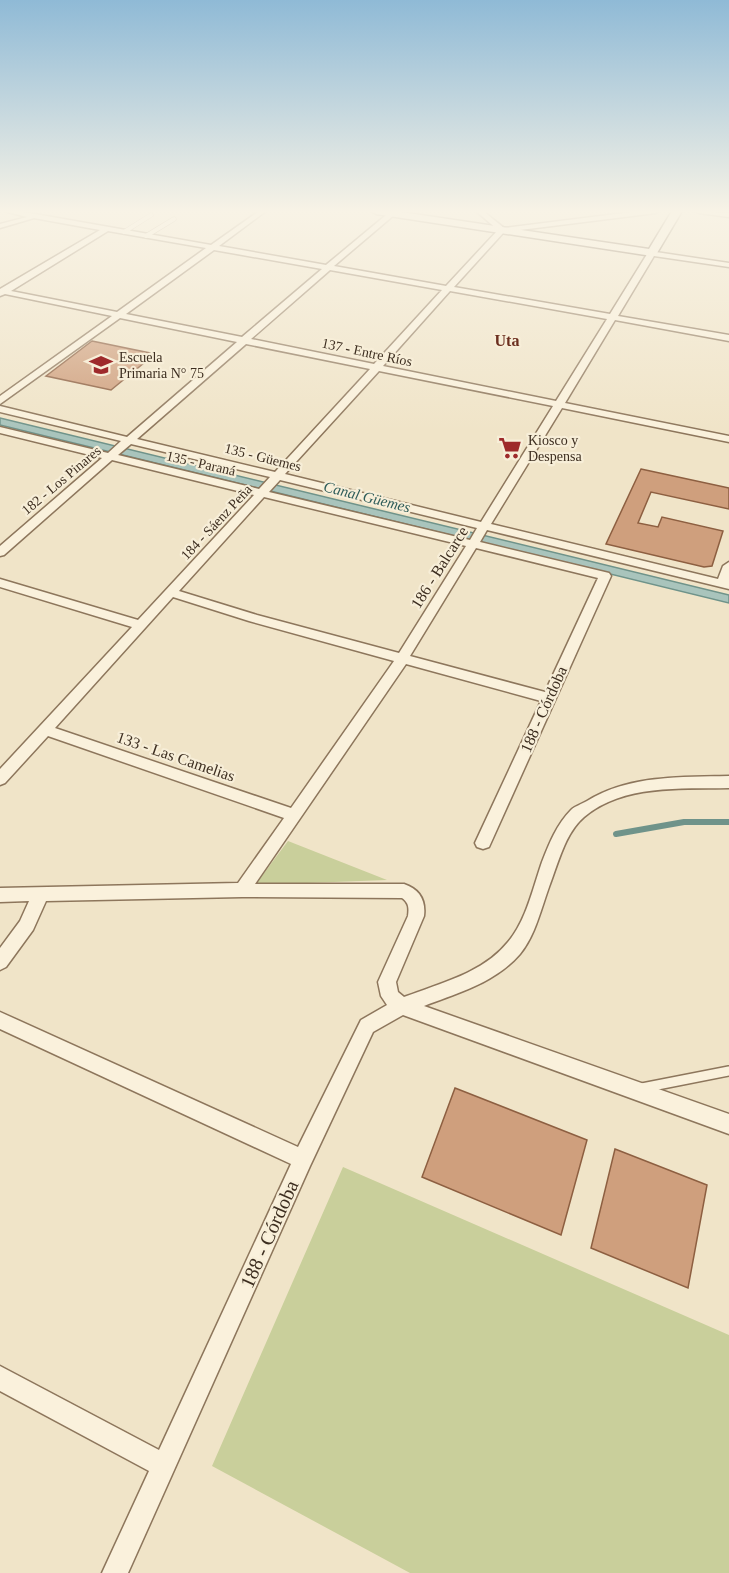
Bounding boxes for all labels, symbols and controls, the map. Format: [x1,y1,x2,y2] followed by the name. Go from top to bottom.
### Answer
[495,332,519,349] district label: Uta
[320,336,414,369] street label: 137 - Entre Ríos
[119,350,204,381] place label: Escuela Primaria N° 75
[88,352,114,378] school or university icon: Escuela Primaria N° 75
[528,433,582,464] place label: Kiosco y Despensa
[497,435,523,461] supermarket icon: Kiosco y Despensa
[223,441,303,474] street label: 135 - Güemes
[19,443,104,518] street label: 182 - Los Pinares
[165,448,238,479] street label: 135 - Paraná
[322,479,412,516] water label: Canal Güemes
[178,481,255,563] street label: 184 - Sáenz Peña
[407,523,471,611] street label: 186 - Balcarce
[517,664,570,755] street label: 188 - Córdoba
[114,728,237,785] street label: 133 - Las Camelias
[235,1177,303,1291] street label: 188 - Córdoba

